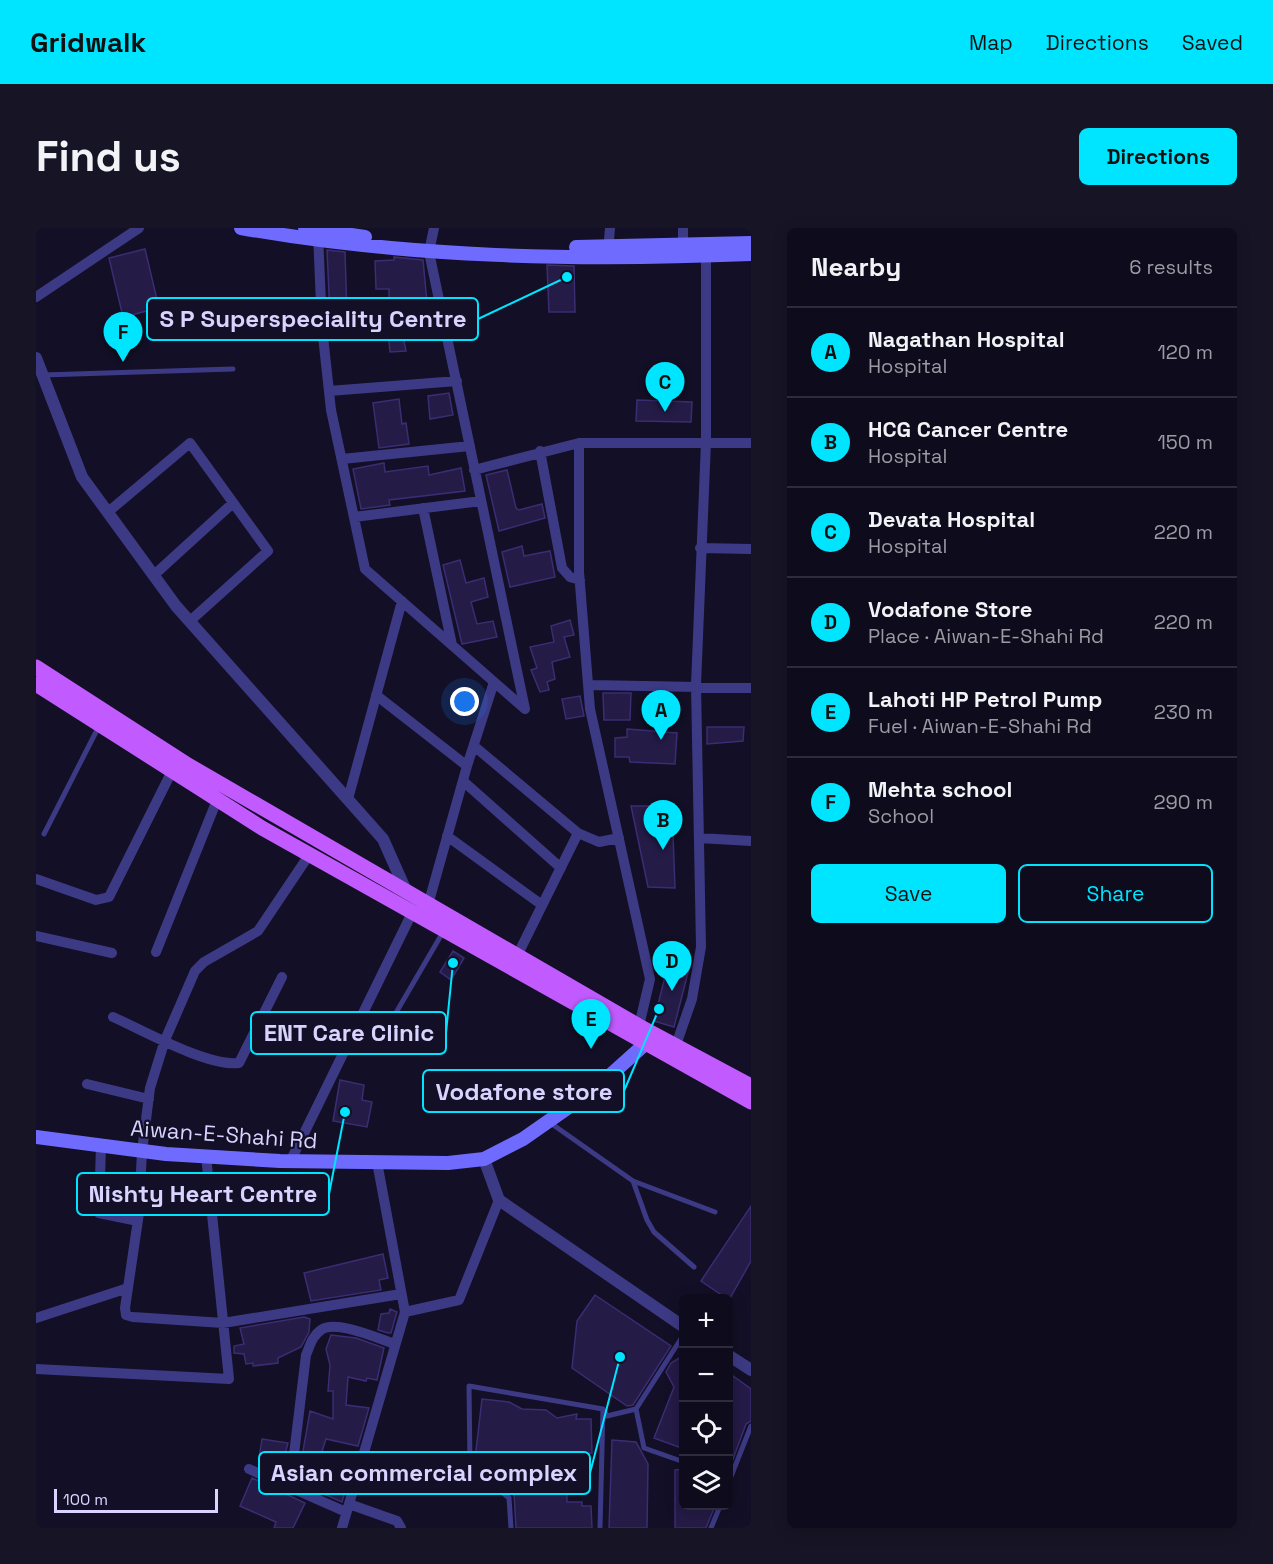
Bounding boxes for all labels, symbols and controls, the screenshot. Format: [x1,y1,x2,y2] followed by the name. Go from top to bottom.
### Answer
[30,24,146,60] text: Gridwalk
[969,29,1013,56] text: Map
[1046,29,1149,56] text: Directions
[1182,29,1243,56] text: Saved
[1079,128,1237,185] button: Directions
[36,130,181,183] text: Find us
[811,250,901,284] text: Nearby
[1129,254,1213,280] text: 6 results
[147,298,478,340] callout: S P Superspeciality Centre
[159,303,467,334] text: S P Superspeciality Centre
[104,312,142,362] pin: F
[868,325,1065,353] text: Nagathan Hospital
[824,339,837,365] text: A
[1157,339,1213,365] text: 120 m
[868,353,947,379] text: Hospital
[646,362,684,412] pin: C
[868,415,1068,443] text: HCG Cancer Centre
[824,429,837,455] text: B
[1158,429,1213,455] text: 150 m
[868,443,947,469] text: Hospital
[868,505,1035,533] text: Devata Hospital
[824,519,837,545] text: C
[1154,519,1213,545] text: 220 m
[868,533,947,559] text: Hospital
[868,595,1032,623] text: Vodafone Store
[824,609,837,635] text: D
[1154,609,1213,635] text: 220 m
[868,623,1104,649] text: Place · Aiwan-E-Shahi Rd
[868,685,1102,713] text: Lahoti HP Petrol Pump
[450,687,479,716] your location
[642,690,680,740] pin: A
[825,699,836,725] text: E
[1154,699,1213,725] text: 230 m
[868,713,1092,739] text: Fuel · Aiwan-E-Shahi Rd
[868,775,1012,803] text: Mehta school
[825,789,836,815] text: F
[1154,789,1213,815] text: 290 m
[644,800,682,850] pin: B
[868,803,934,829] text: School
[811,864,1006,923] button: Save
[1018,864,1213,923] button: Share
[652,942,692,991] pin: D
[572,1000,610,1049] pin: E
[251,1012,446,1054] callout: ENT Care Clinic
[264,1017,434,1048] text: ENT Care Clinic
[423,1070,624,1112] callout: Vodafone store
[435,1076,613,1107] text: Vodafone store
[130,1114,318,1154] street label: Aiwan-E-Shahi Rd
[77,1173,329,1215] callout: Nishty Heart Centre
[89,1178,317,1209] text: Nishty Heart Centre
[679,1294,733,1510] map controls
[679,1294,733,1348] button: +
[679,1348,733,1402] button: −
[679,1402,733,1456] button: locate
[259,1452,590,1494] callout: Asian commercial complex
[679,1456,733,1510] button: layers
[271,1457,577,1488] text: Asian commercial complex
[54,1486,218,1514] scale bar
[63,1489,108,1510] text: 100 m

